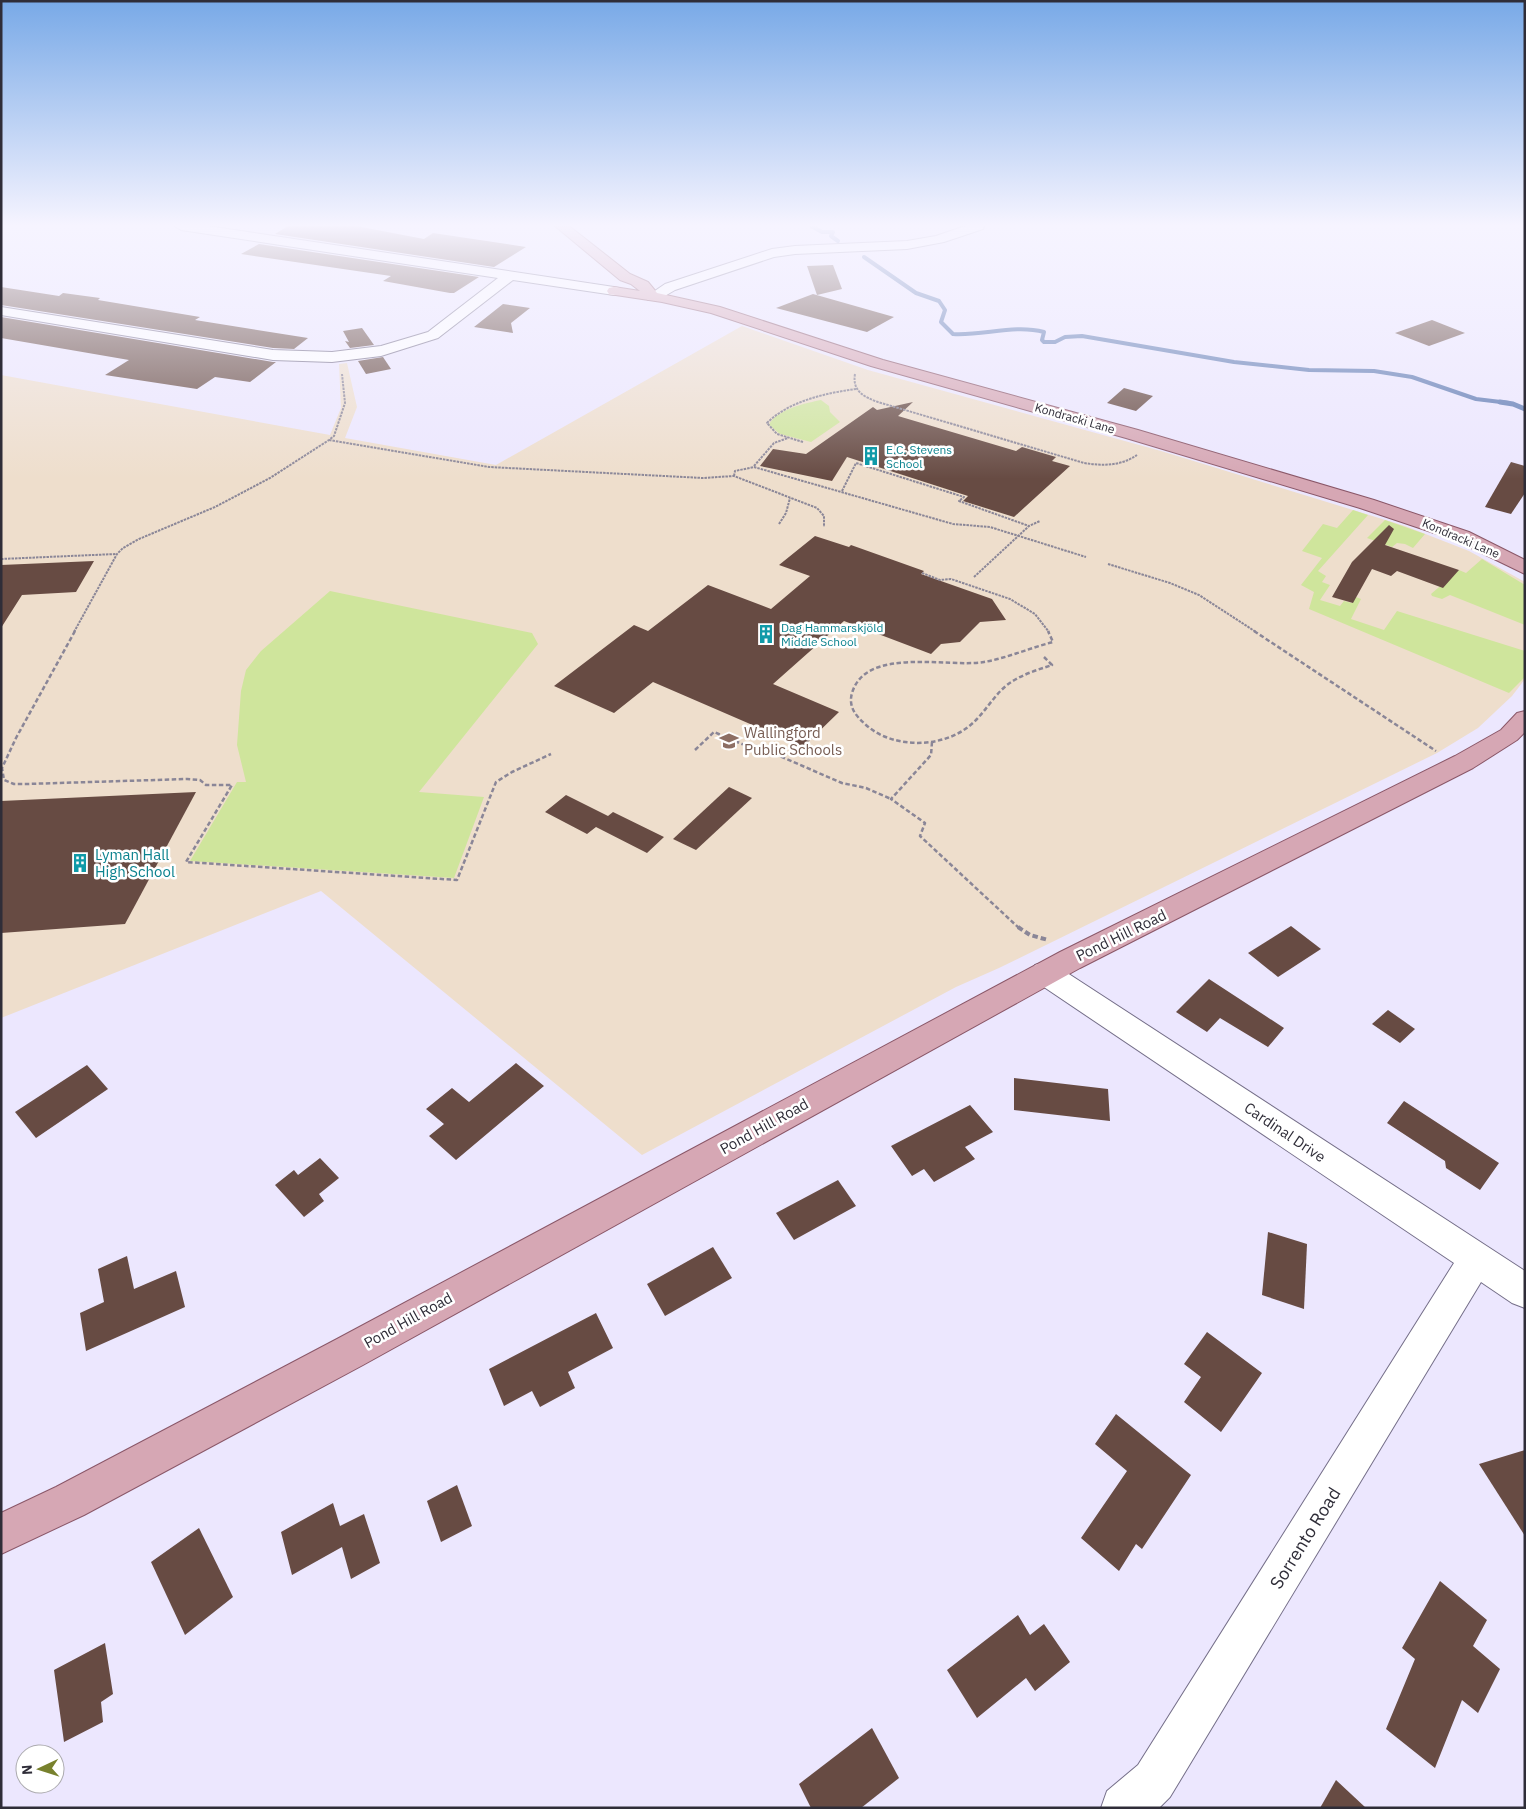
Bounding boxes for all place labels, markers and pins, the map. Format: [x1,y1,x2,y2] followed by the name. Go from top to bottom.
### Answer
[886,442,952,471] place label: E.C. Stevens School
[860,445,882,467] building icon: E.C. Stevens School
[781,620,883,649] place label: Dag Hammarskjöld Middle School
[755,623,777,645] building icon: Dag Hammarskjöld Middle School
[744,723,842,759] place label: Wallingford Public Schools
[718,730,740,752] school or university icon: Wallingford Public Schools
[95,845,175,881] place label: Lyman Hall High School
[69,852,91,874] building icon: Lyman Hall High School

